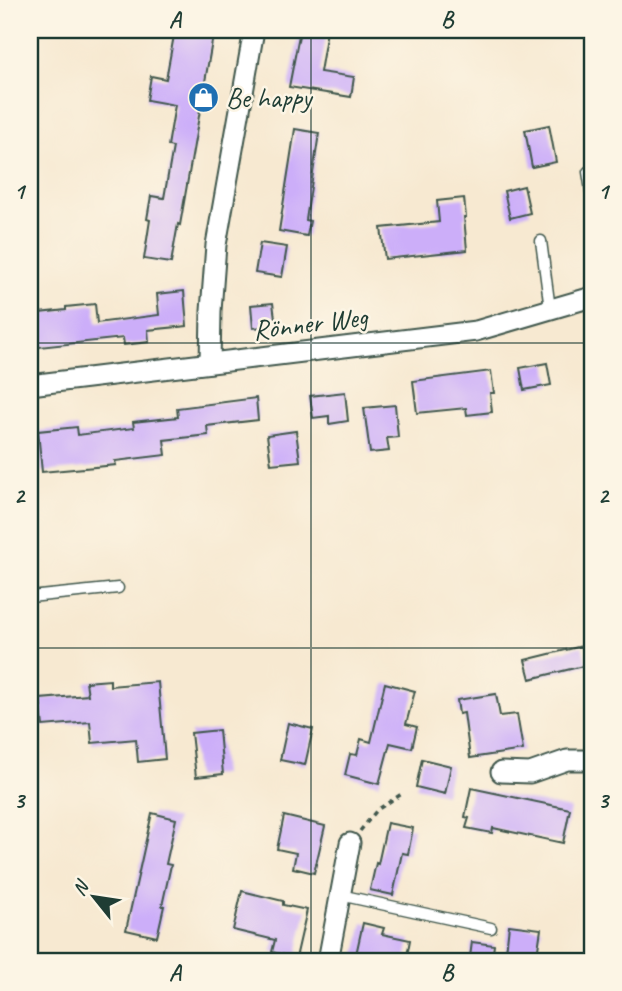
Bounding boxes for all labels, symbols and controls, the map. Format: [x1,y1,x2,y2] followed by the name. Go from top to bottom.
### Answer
[169,5,183,34] text: A
[441,5,455,34] text: B
[186,80,220,114] shop icon: Be happy
[226,80,314,115] place label: Be happy
[14,177,27,206] text: 1
[598,177,611,206] text: 1
[251,298,370,347] street label: Rönner Weg
[14,481,27,510] text: 2
[598,481,611,510] text: 2
[14,786,27,815] text: 3
[598,786,611,815] text: 3
[60,862,130,932] north arrow
[67,875,95,900] text: N
[169,958,183,987] text: A
[441,958,455,987] text: B

